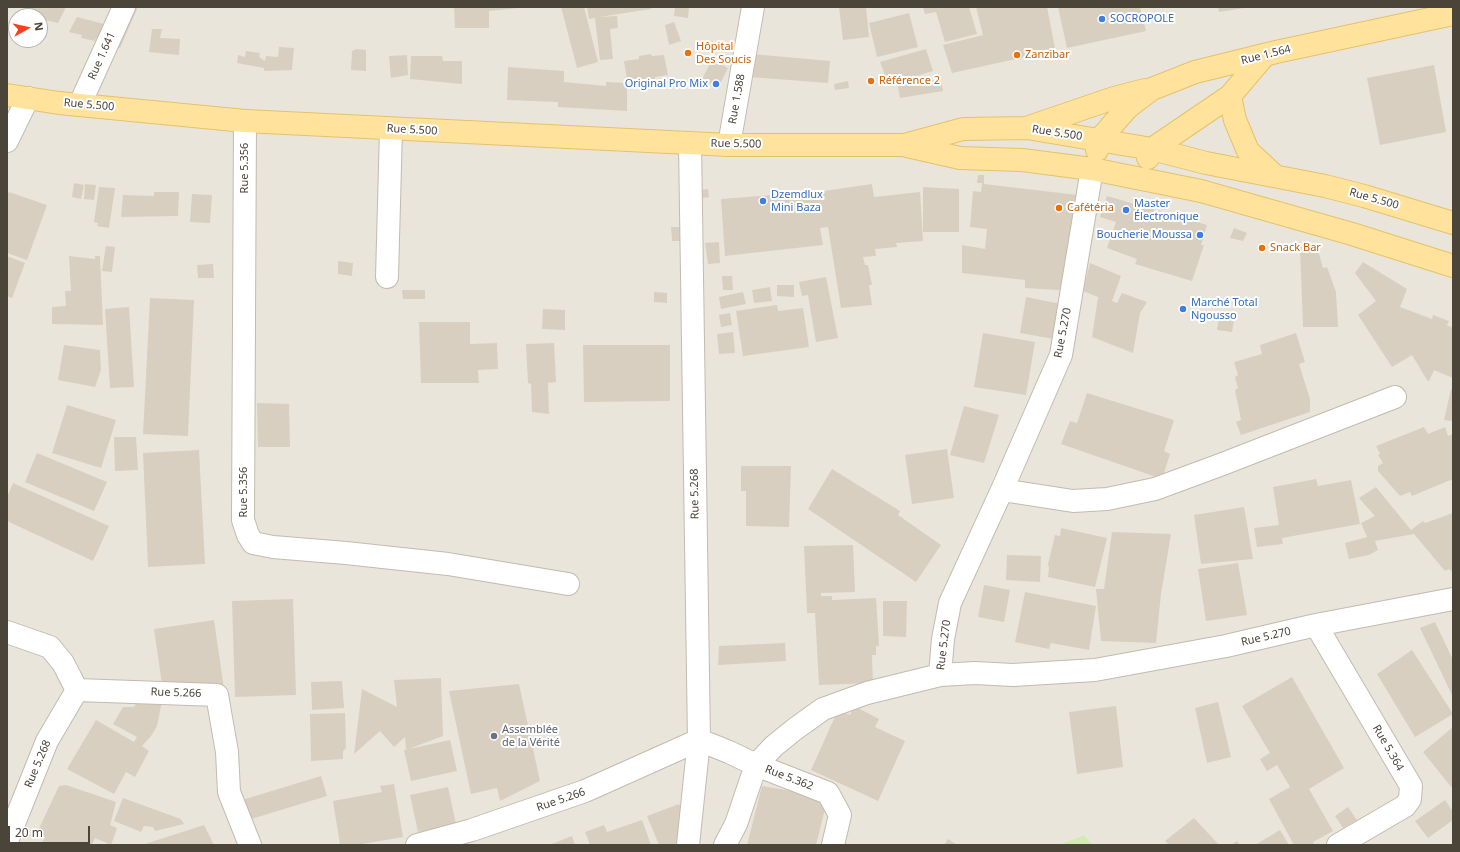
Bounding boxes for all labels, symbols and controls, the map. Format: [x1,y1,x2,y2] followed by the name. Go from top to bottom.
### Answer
[8,8,48,48] north arrow
[1110,12,1174,26] place label: SOCROPOLE
[1097,14,1107,24] marker: SOCROPOLE
[31,21,47,32] text: N
[86,30,118,82] street label: Rue 1.641
[696,40,751,66] place label: Hôpital Des Soucis
[1240,42,1292,68] street label: Rue 1.564
[683,48,693,58] marker: Hôpital Des Soucis
[1025,48,1070,62] place label: Zanzibar
[1012,50,1022,60] marker: Zanzibar
[726,73,748,125] street label: Rue 1.588
[879,74,940,88] place label: Référence 2
[866,76,876,86] marker: Référence 2
[625,77,708,91] place label: Original Pro Mix
[711,79,721,89] marker: Original Pro Mix
[63,96,115,114] street label: Rue 5.500
[386,122,438,138] street label: Rue 5.500
[1031,123,1083,143] street label: Rue 5.500
[710,137,762,151] street label: Rue 5.500
[238,143,252,193] street label: Rue 5.356
[1348,186,1400,212] street label: Rue 5.500
[771,188,823,214] place label: Dzemdlux Mini Baza
[758,196,768,206] marker: Dzemdlux Mini Baza
[1134,197,1199,223] place label: Master Électronique
[1067,201,1114,215] place label: Cafétéria
[1054,203,1064,213] marker: Cafétéria
[1121,205,1131,215] marker: Master Électronique
[1097,228,1192,242] place label: Boucherie Moussa
[1195,230,1205,240] marker: Boucherie Moussa
[1270,241,1321,255] place label: Snack Bar
[1257,243,1267,253] marker: Snack Bar
[1191,296,1258,322] place label: Marché Total Ngousso
[1178,304,1188,314] marker: Marché Total Ngousso
[1052,307,1074,359] street label: Rue 5.270
[237,467,251,517] street label: Rue 5.356
[688,468,702,520] street label: Rue 5.268
[934,619,954,671] street label: Rue 5.270
[1240,625,1292,649] street label: Rue 5.270
[150,686,202,700] street label: Rue 5.266
[502,723,560,749] place label: Assemblée de la Vérité
[1370,723,1406,773] street label: Rue 5.364
[489,731,499,741] marker: Assemblée de la Vérité
[22,738,54,790] street label: Rue 5.268
[763,763,815,793] street label: Rue 5.362
[535,785,587,815] street label: Rue 5.266
[10,818,92,844] scale bar
[15,824,43,841] text: 20 m

